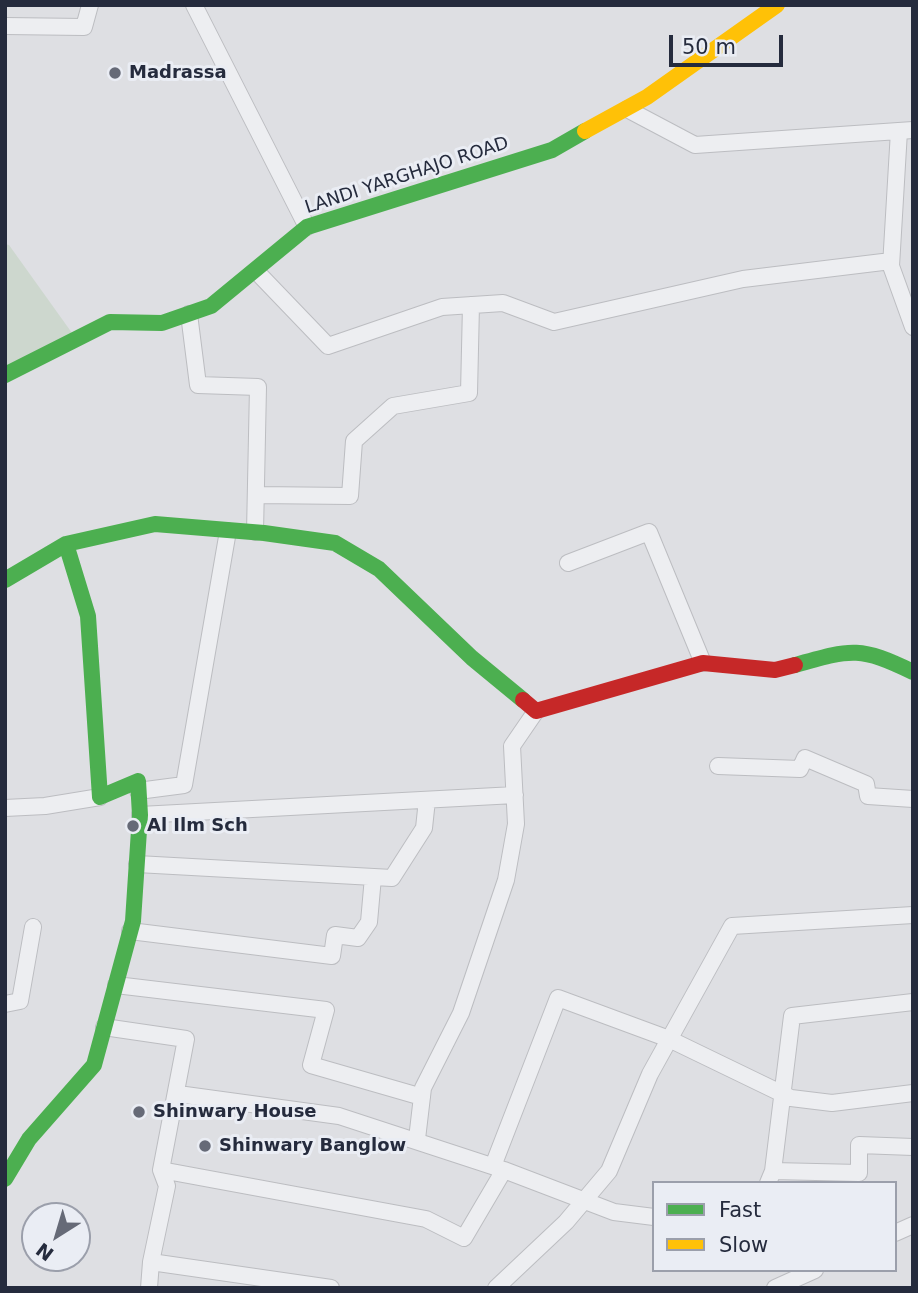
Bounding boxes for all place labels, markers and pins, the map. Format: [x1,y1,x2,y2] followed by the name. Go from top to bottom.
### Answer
[129,62,227,84] place label: Madrassa
[107,65,123,81] marker: Madrassa
[147,815,248,837] place label: Al Ilm Sch
[125,818,141,834] marker: Al Ilm Sch
[153,1101,317,1123] place label: Shinwary House
[131,1104,147,1120] marker: Shinwary House
[219,1135,406,1157] place label: Shinwary Banglow
[197,1138,213,1154] marker: Shinwary Banglow

